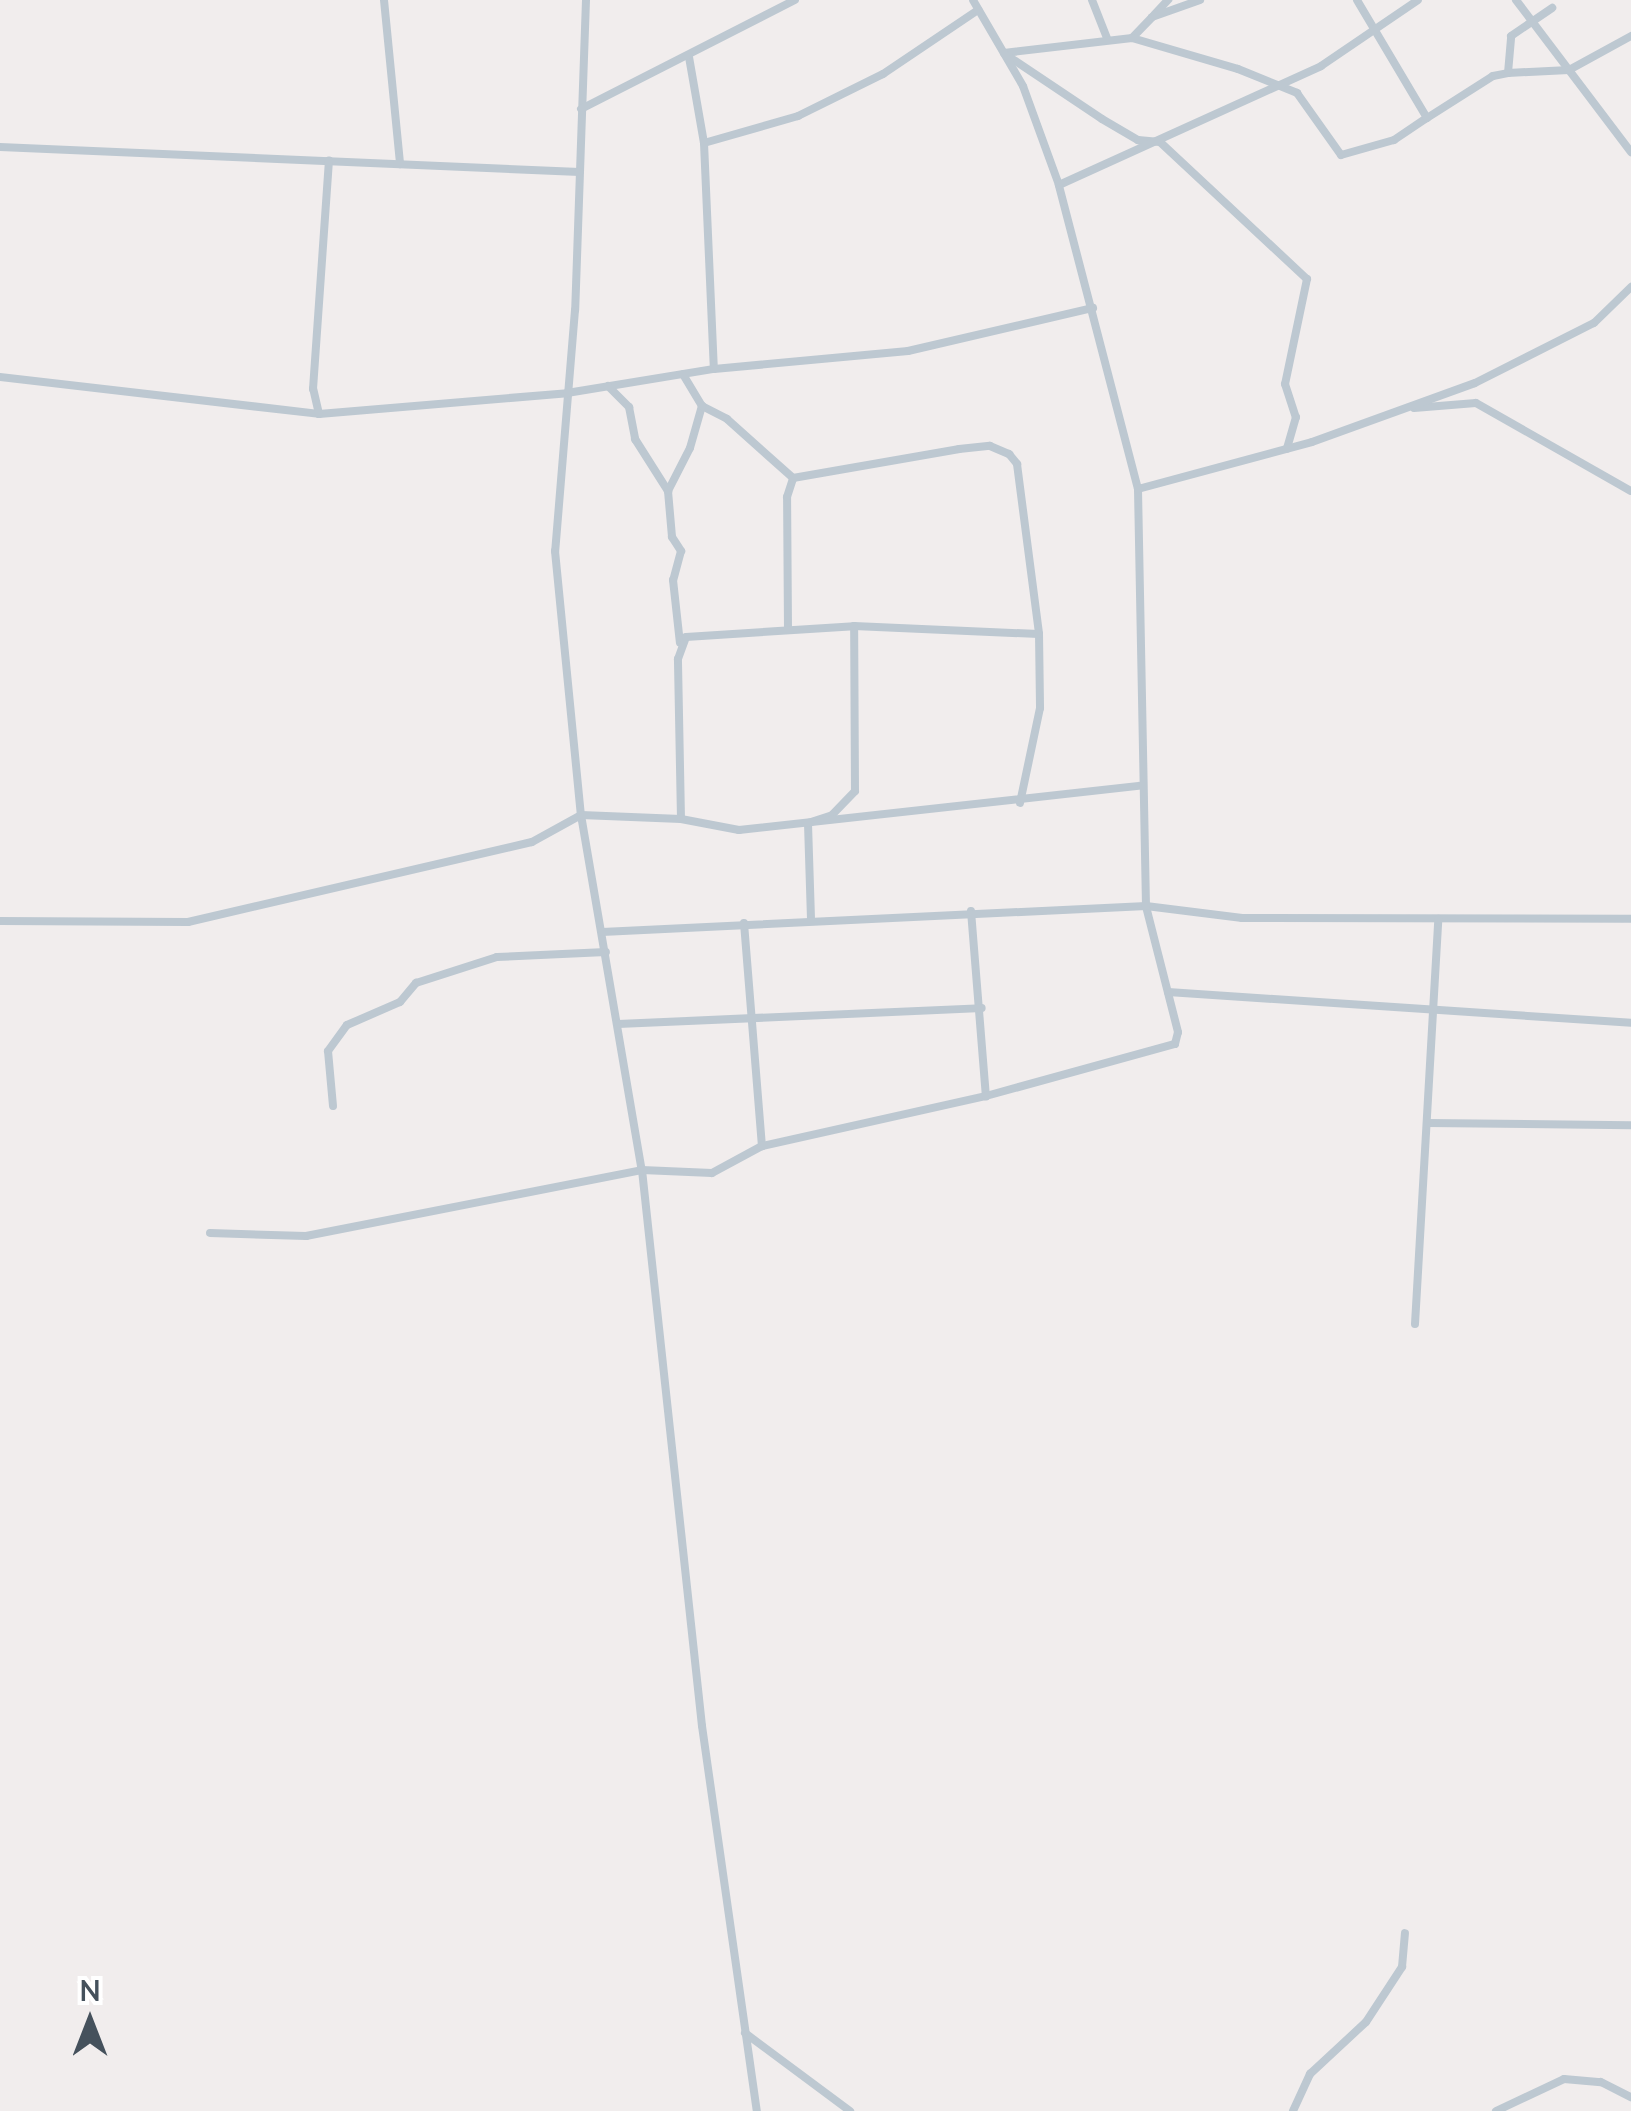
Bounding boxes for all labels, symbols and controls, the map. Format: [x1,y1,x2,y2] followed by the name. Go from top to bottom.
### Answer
[40,1971,140,2071] north arrow
[79,1973,101,2008] text: N

